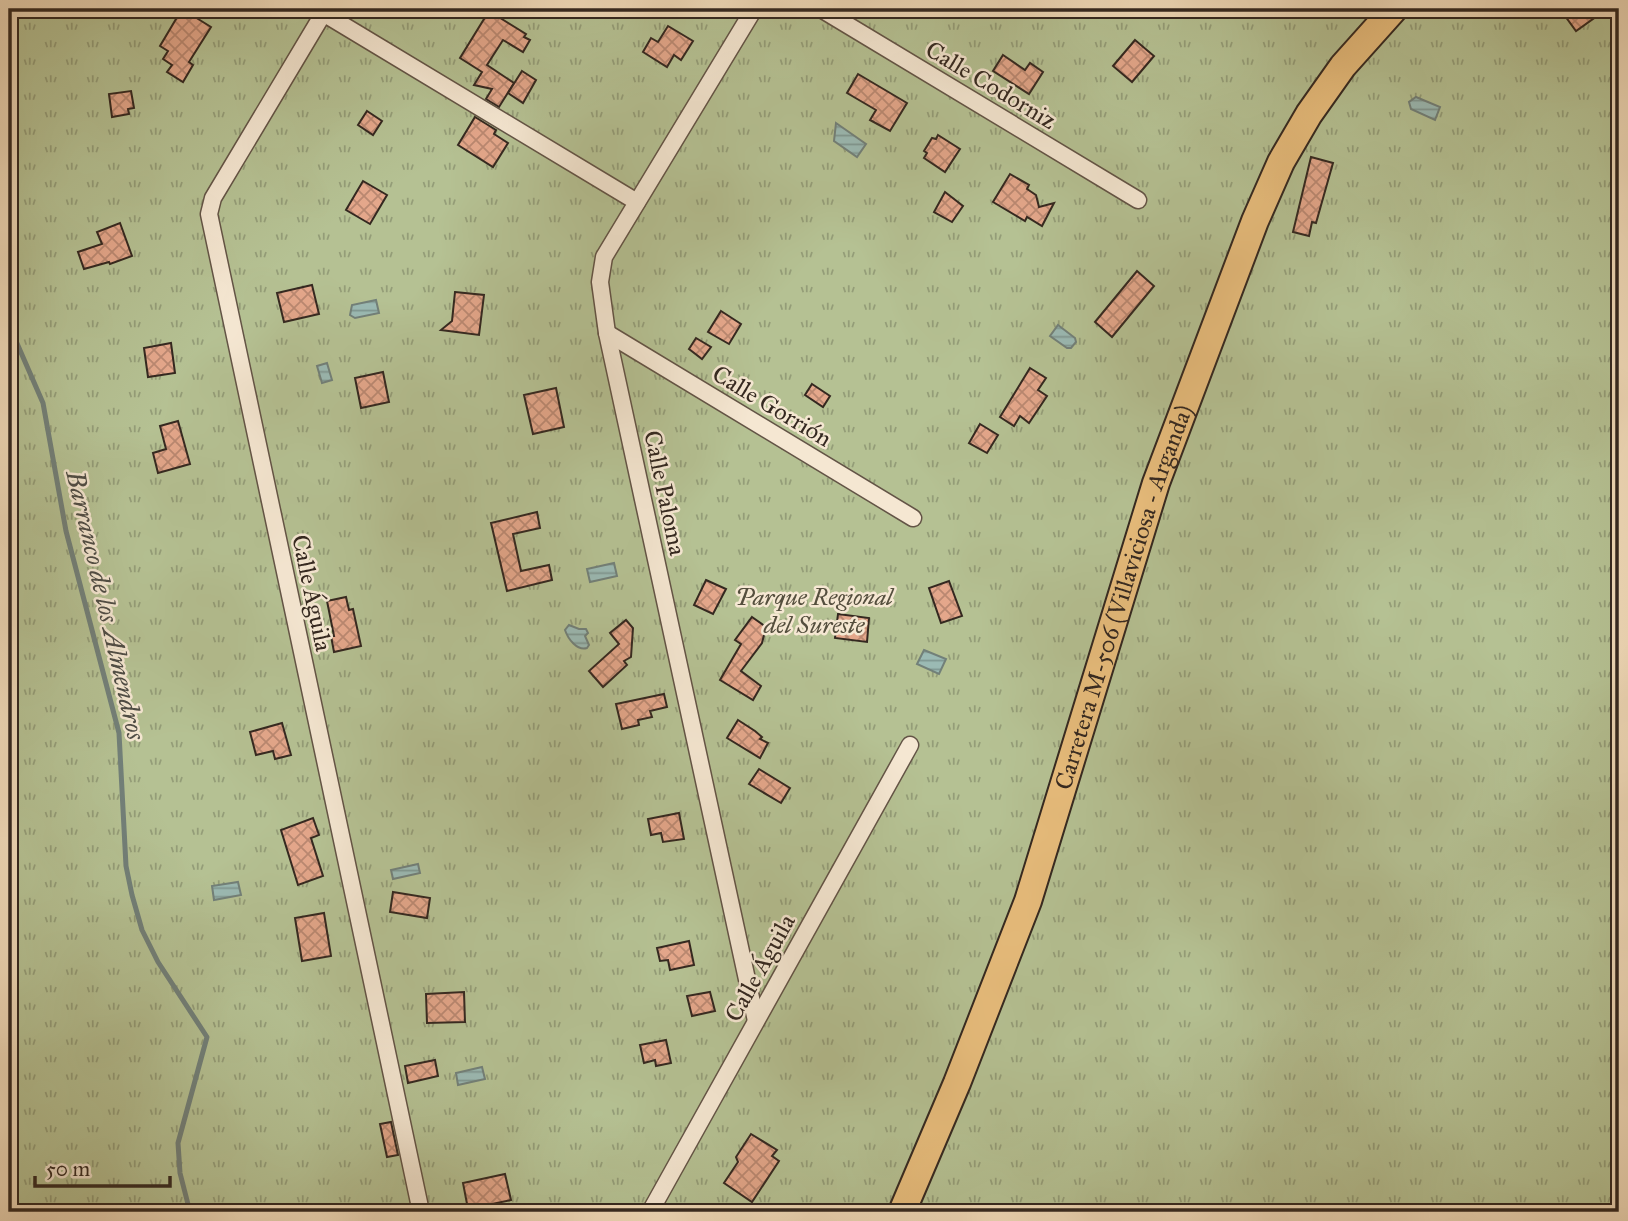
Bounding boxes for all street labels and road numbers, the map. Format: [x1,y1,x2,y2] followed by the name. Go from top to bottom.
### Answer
[920,34,1062,136] street label: Calle Codorniz
[707,359,837,453] street label: Calle Gorrión
[1048,400,1199,793] street label: Carretera M-506 (Villaviciosa - Arganda)
[637,428,693,559] street label: Calle Paloma
[285,532,339,655] street label: Calle Águila
[718,908,802,1027] street label: Calle Águila

